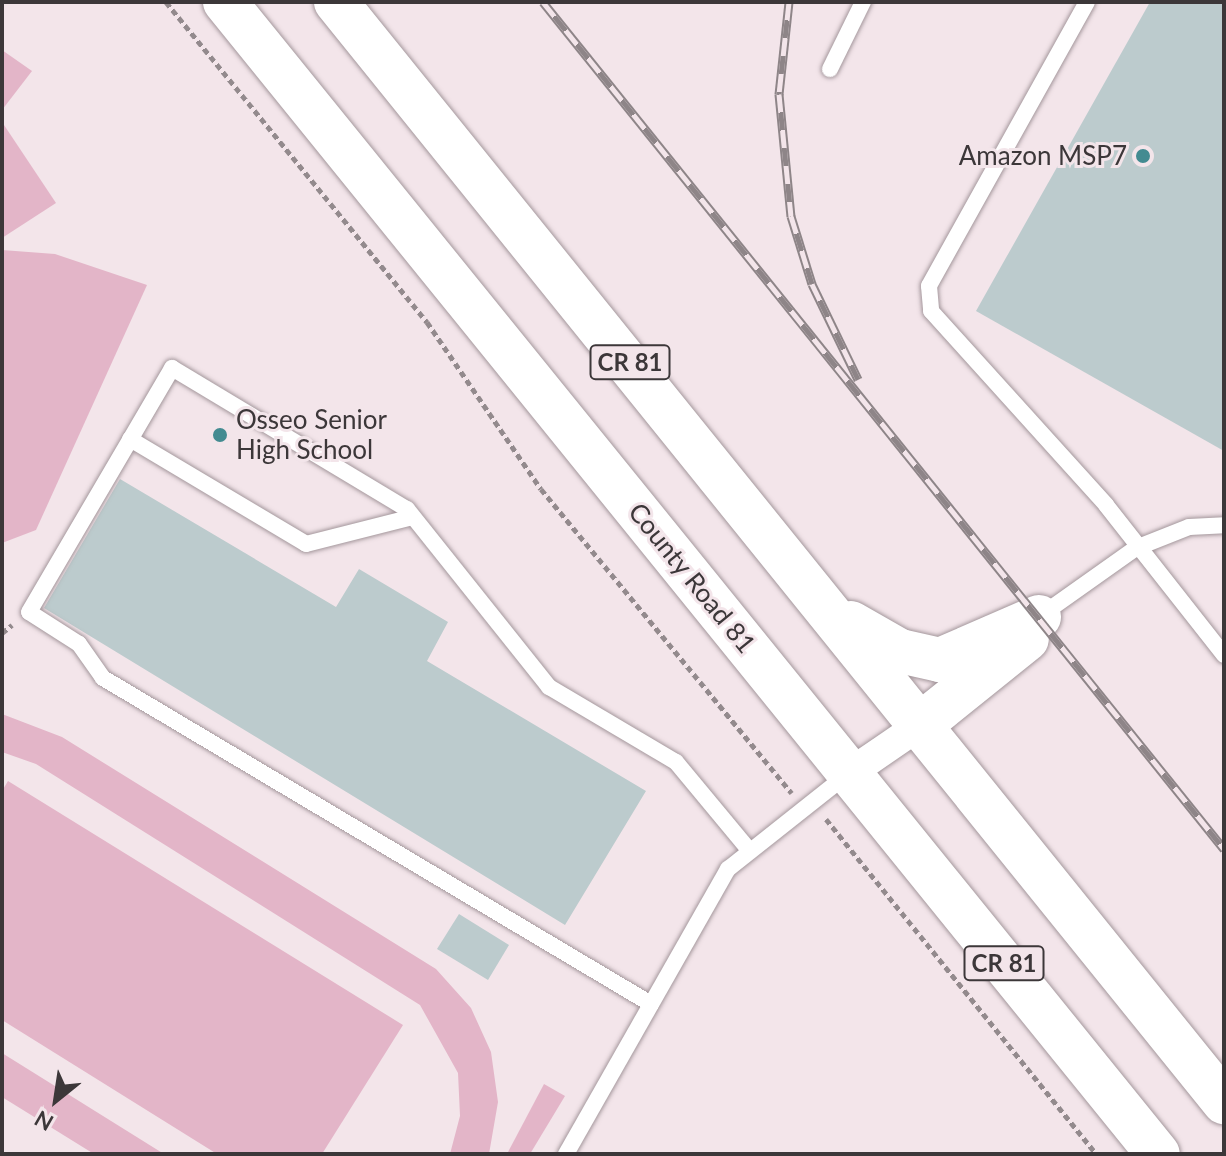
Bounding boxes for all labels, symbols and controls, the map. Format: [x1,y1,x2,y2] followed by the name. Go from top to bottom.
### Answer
[959,140,1127,172] place label: Amazon MSP7
[1134,147,1152,165] marker: Amazon MSP7
[588,342,672,382] road number: CR 81
[236,404,387,466] place label: Osseo Senior High School
[211,426,229,444] marker: Osseo Senior High School
[622,496,762,660] street label: County Road 81
[962,943,1046,983] road number: CR 81
[16,1060,96,1140] north arrow
[30,1105,58,1137] text: N

